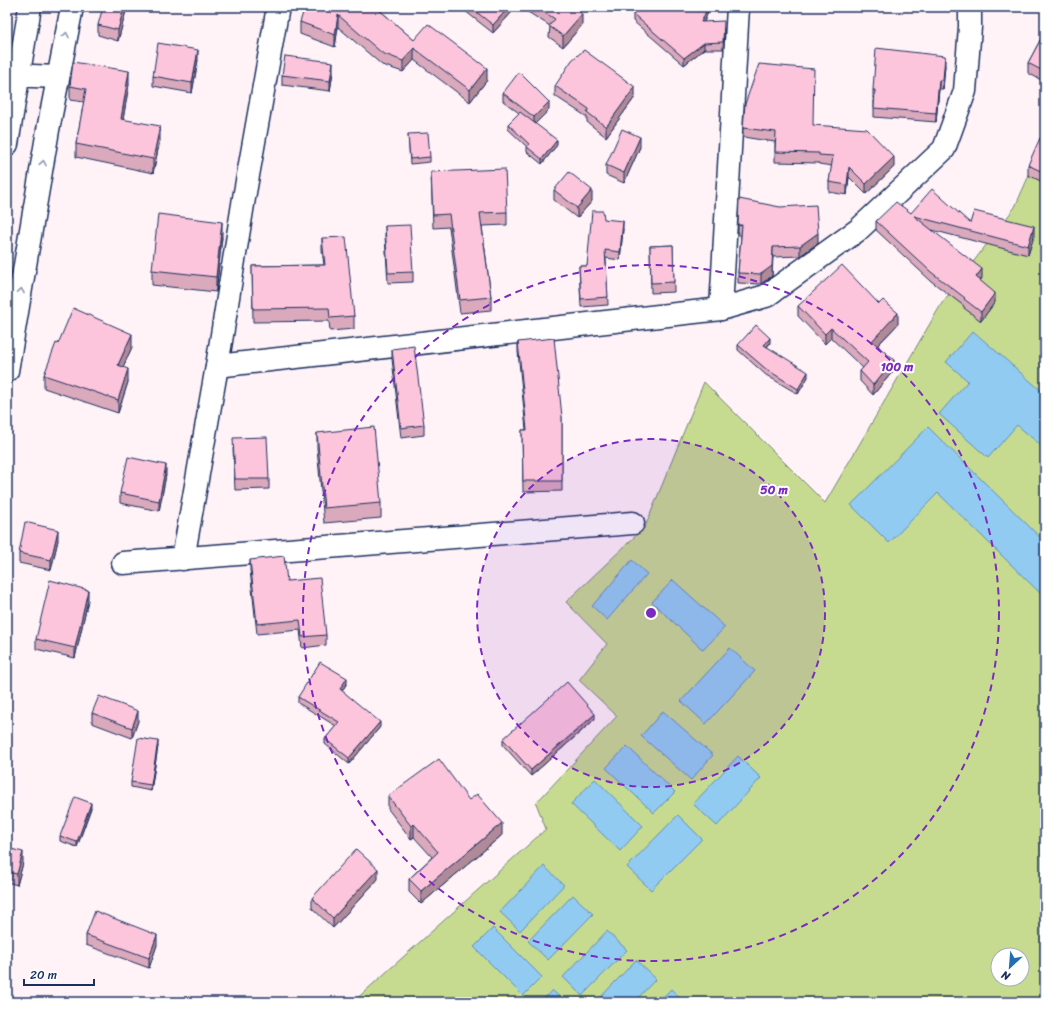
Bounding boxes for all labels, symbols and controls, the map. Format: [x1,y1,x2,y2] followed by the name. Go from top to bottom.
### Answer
[62,32,70,38] one-way arrow
[38,160,47,166] one-way arrow
[16,288,25,294] one-way arrow
[881,356,914,378] text: 100 m
[760,479,788,501] text: 50 m
[644,606,658,620] centre of rings
[990,947,1030,987] north arrow
[24,961,94,987] scale bar
[30,964,57,986] text: 20 m
[998,965,1014,986] text: N

